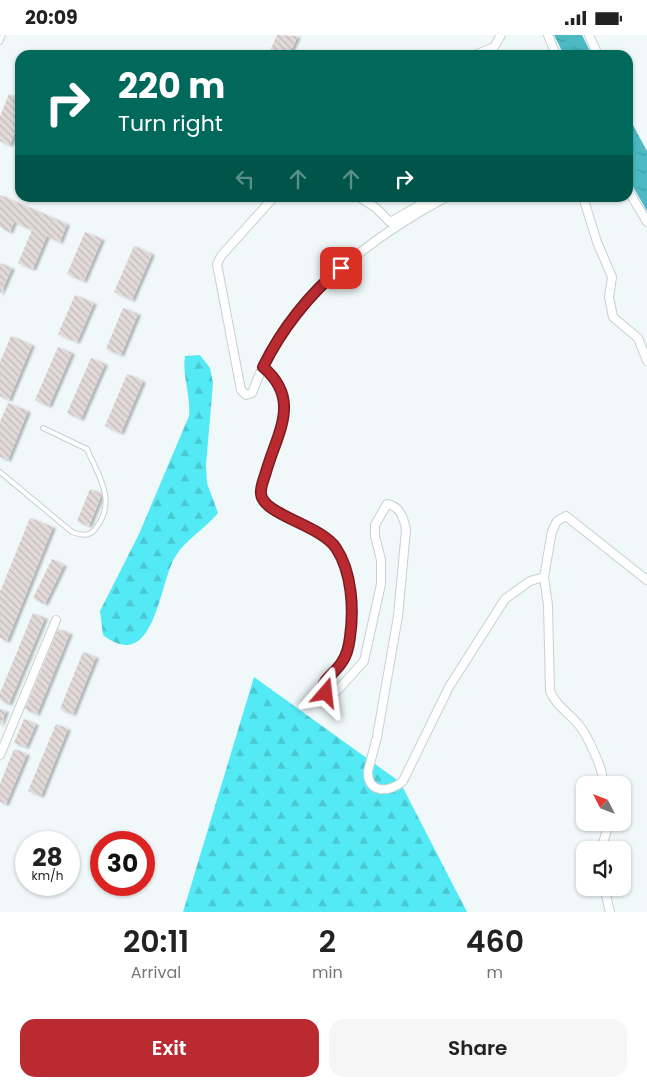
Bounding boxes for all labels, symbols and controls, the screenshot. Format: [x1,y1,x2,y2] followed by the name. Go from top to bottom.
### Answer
[25,4,78,31] text: 20:09
[118,61,225,110] text: 220 m
[35,70,100,135] icon: right
[118,108,223,139] text: Turn right
[231,165,259,193] icon: left
[284,165,312,193] icon: ahead
[337,165,365,193] icon: ahead
[390,165,418,193] icon: right
[320,247,362,289] pin
[327,254,355,282] icon: arrive
[299,666,351,718] position arrow
[576,776,631,831] north arrow
[576,776,631,896] map controls
[90,831,155,896] speed limit sign: 30
[32,840,63,875] text: 28
[576,841,631,896] button: sound
[32,867,63,884] text: km/h
[123,920,189,963] text: 20:11
[319,920,336,963] text: 2
[466,920,524,963] text: 460
[131,961,181,984] text: Arrival
[312,961,343,984] text: min
[487,961,503,984] text: m
[20,1019,319,1077] button: Exit
[329,1019,627,1077] button: Share

